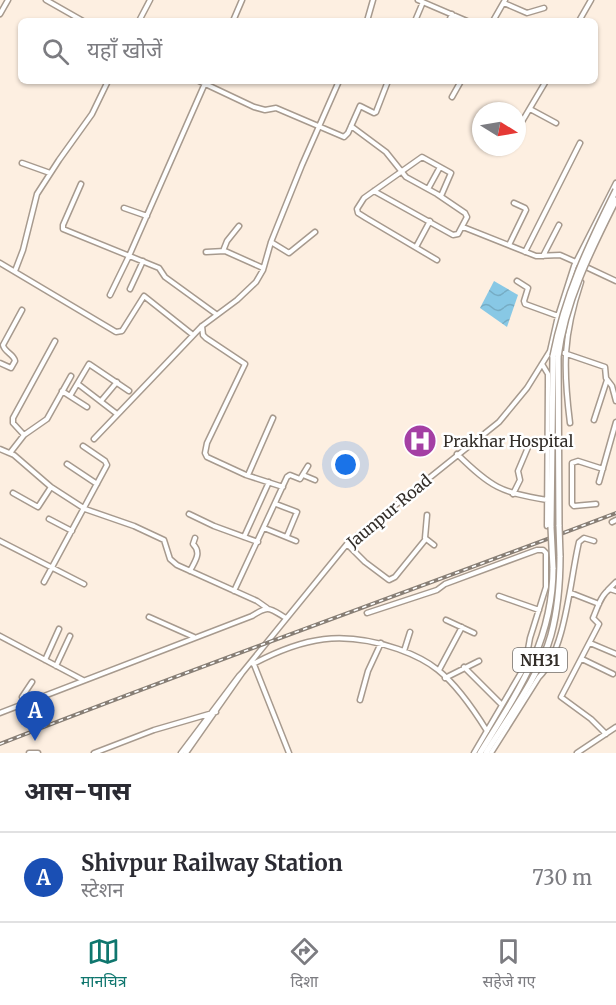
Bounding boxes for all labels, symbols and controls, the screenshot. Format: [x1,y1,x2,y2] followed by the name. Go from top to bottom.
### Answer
[18,18,598,84] search box
[39,35,72,68] icon: search
[87,36,162,64] text: यहाँ खोजें
[472,102,526,156] north arrow
[402,423,438,459] hospital icon: Prakhar Hospital
[443,431,573,451] place label: Prakhar Hospital
[331,450,360,479] your location
[342,470,435,553] street label: Jaunpur Road
[513,648,567,672] road number: NH31
[15,692,54,741] pin: A
[24,774,131,807] text: आस-पास
[81,849,343,877] text: Shivpur Railway Station
[36,865,51,890] text: A
[532,865,592,890] text: 730 m
[81,877,124,902] text: स्टेशन
[81,935,126,994] tab: मानचित्र
[288,935,321,994] tab: दिशा
[482,935,535,994] tab: सहेजे गए

